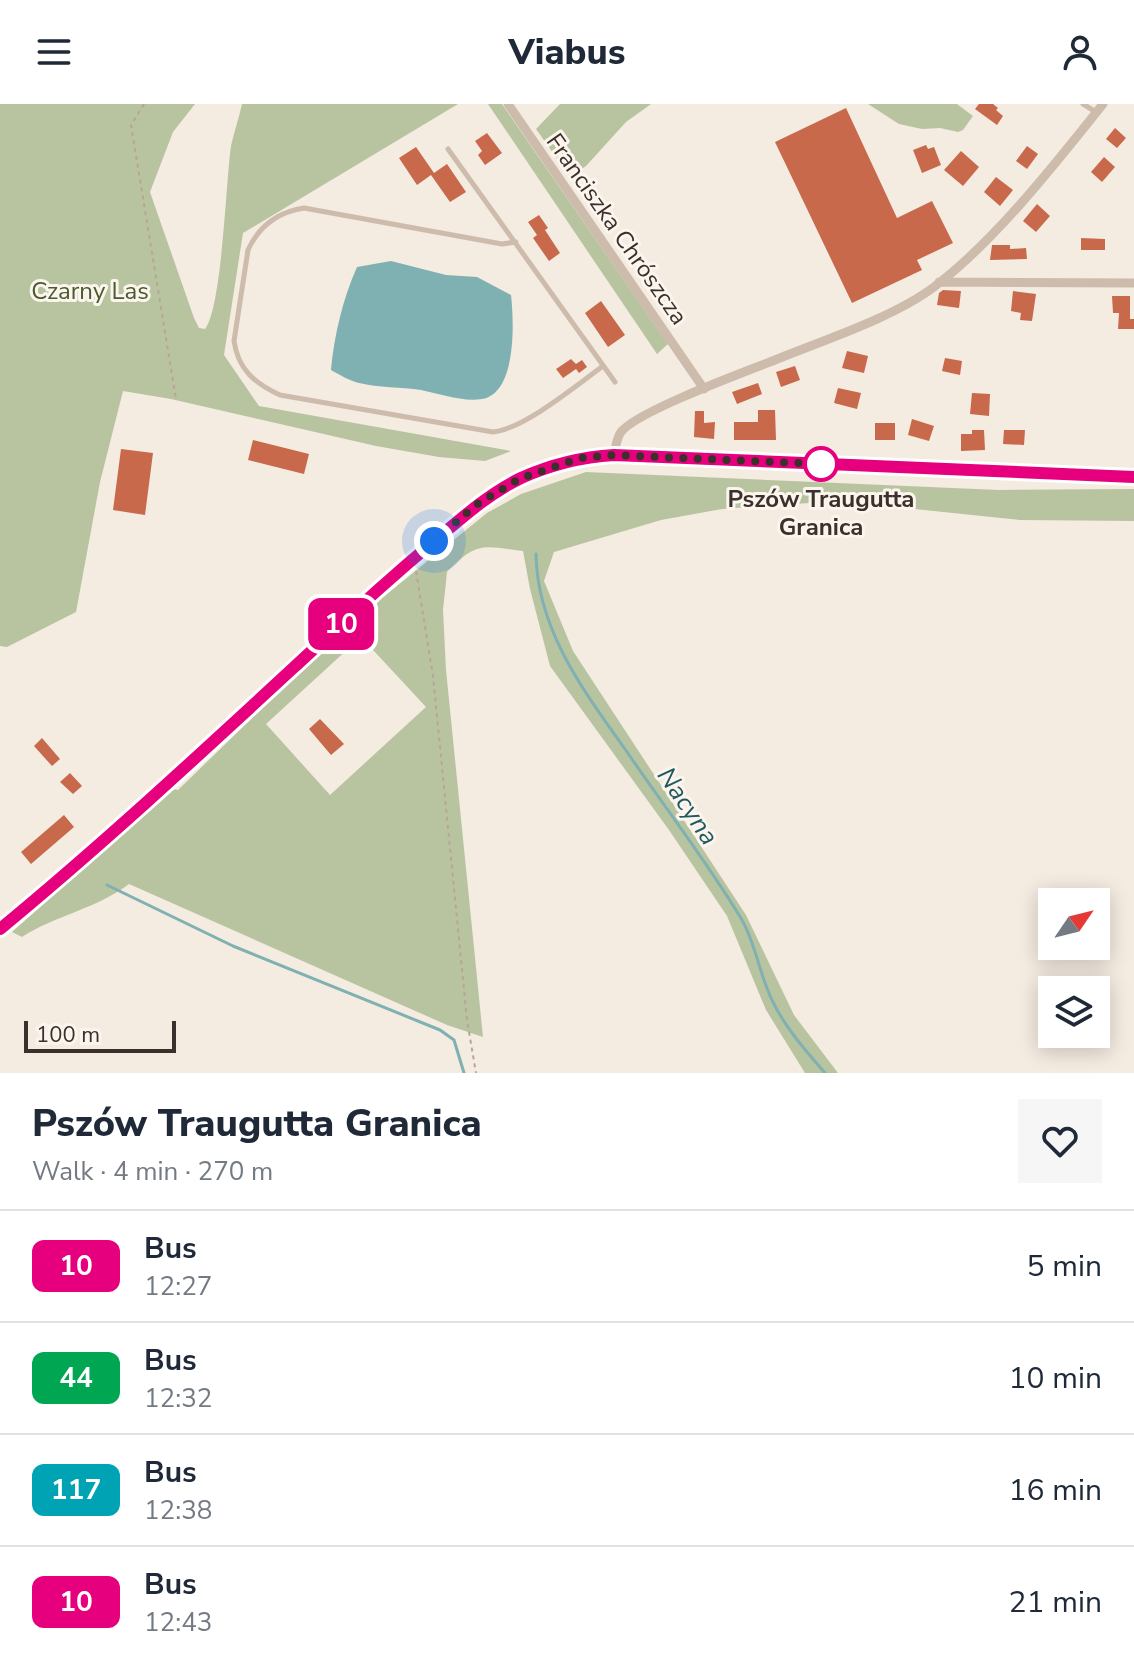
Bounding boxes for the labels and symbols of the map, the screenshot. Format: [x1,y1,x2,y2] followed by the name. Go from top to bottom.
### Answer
[539,127,695,331] street label: Franciszka Chrószcza
[31,275,149,307] park label: Czarny Las
[804,447,838,481] marker: Pszów Traugutta Granica
[728,483,914,543] place label: Pszów Traugutta Granica
[414,521,454,561] your location
[305,598,377,650] line badge: 10
[649,760,727,852] water label: Nacyna
[1038,888,1110,960] north arrow
[24,1017,176,1053] scale bar

